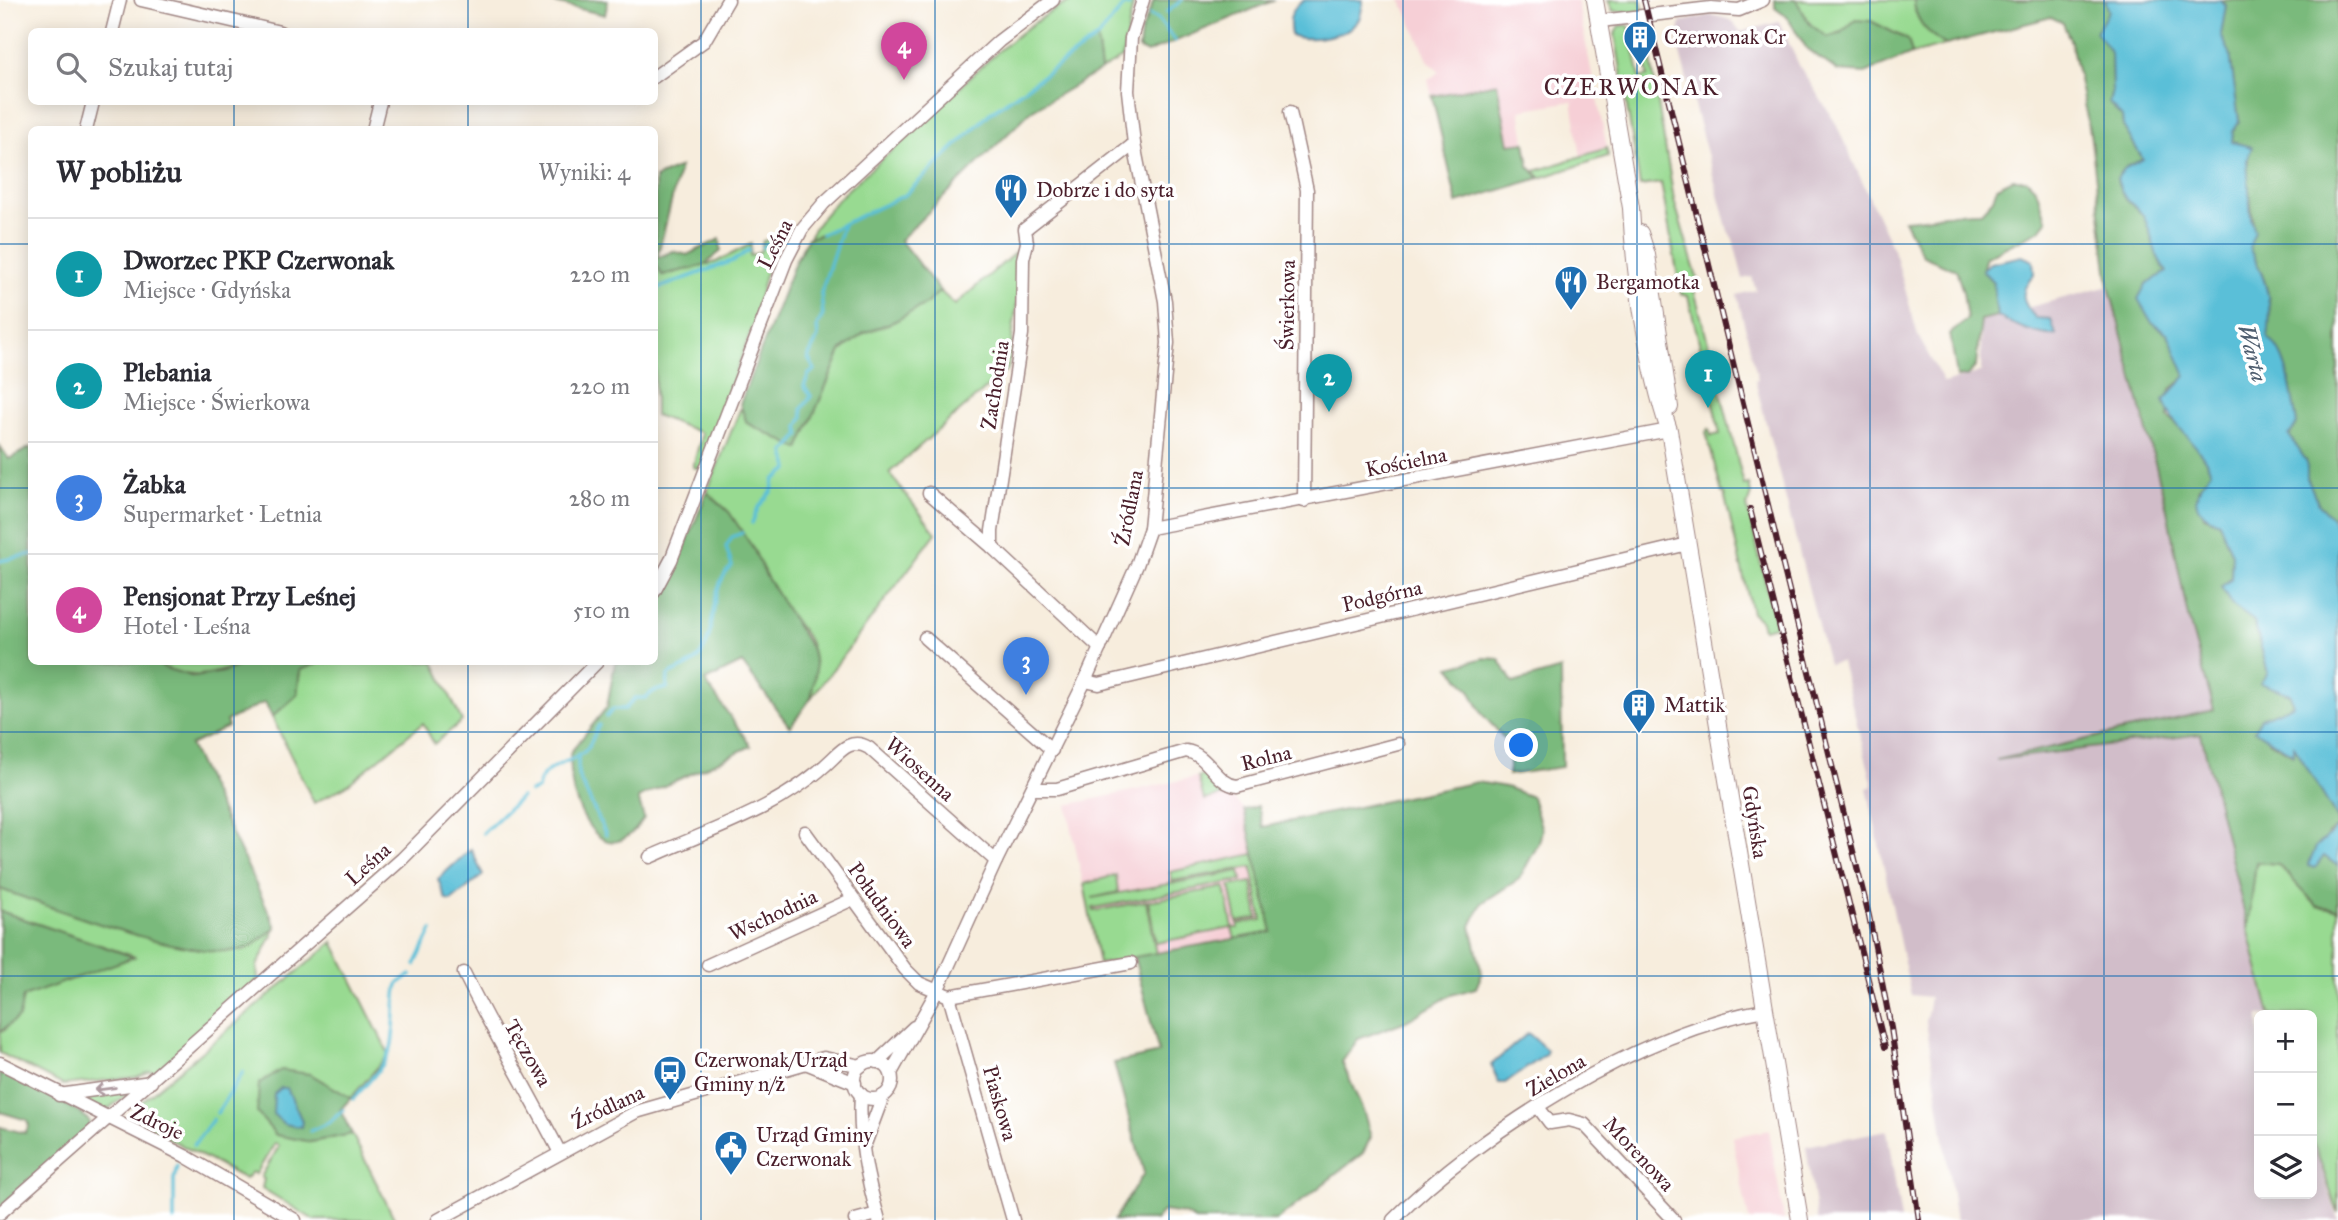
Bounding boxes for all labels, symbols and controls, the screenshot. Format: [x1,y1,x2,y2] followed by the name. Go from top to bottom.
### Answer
[1621,18,1659,67] building icon: Czerwonak Cr
[881,22,927,80] pin: 4
[1664,24,1786,50] place label: Czerwonak Cr
[28,28,658,105] search box
[52,48,90,86] icon: search
[108,51,233,83] text: Szukaj tutaj
[1544,72,1720,102] district label: CZERWONAK
[56,154,182,190] text: W pobliżu
[538,158,630,186] text: Wyniki: 4
[992,171,1030,220] restaurant icon: Dobrze i do syta
[1036,177,1174,203] place label: Dobrze i do syta
[752,215,798,273] street label: Leśna
[123,244,394,276] text: Dworzec PKP Czerwonak
[1272,259,1301,351] street label: Świerkowa
[74,260,84,288] text: 1
[570,260,630,288] text: 220 m
[1552,263,1590,312] restaurant icon: Bergamotka
[1596,269,1700,295] place label: Bergamotka
[123,276,291,304] text: Miejsce · Gdyńska
[2232,321,2274,385] water label: Warta
[975,339,1015,431] street label: Zachodnia
[1685,350,1731,408] pin: 1
[1306,354,1352,412] pin: 2
[123,356,211,388] text: Plebania
[73,372,85,400] text: 2
[570,372,630,400] text: 220 m
[123,388,310,416] text: Miejsce · Świerkowa
[1363,441,1449,483] street label: Kościelna
[1108,467,1149,548] street label: Źródlana
[123,468,186,500] text: Żabka
[74,484,84,512] text: 3
[569,484,630,512] text: 280 m
[123,500,322,528] text: Supermarket · Letnia
[1339,574,1425,618] street label: Podgórna
[123,580,356,612] text: Pensjonat Przy Leśnej
[73,596,85,624] text: 4
[573,596,630,624] text: 510 m
[123,612,250,640] text: Hotel · Leśna
[1003,637,1049,695] pin: 3
[1620,686,1658,735] building icon: Mattik
[1664,692,1725,718] place label: Mattik
[1504,728,1538,762] your location
[880,731,960,807] street label: Wiosenna
[1238,739,1294,777] street label: Rolna
[1736,784,1774,860] street label: Gdyńska
[340,837,396,891] street label: Leśna
[842,857,922,953] street label: Południowa
[725,883,821,947] street label: Wschodnia
[2254,1010,2317,1199] map controls
[2254,1010,2317,1073] button: +
[498,1015,558,1091] street label: Tęczowa
[694,1047,848,1097] place label: Czerwonak/Urząd Gminy n/ż
[1522,1048,1590,1102] street label: Zielona
[651,1053,689,1102] bus stop icon: Czerwonak/Urząd Gminy n/ż
[977,1062,1023,1144] street label: Piaskowa
[2254,1073,2317,1136] button: −
[567,1078,648,1135] street label: Źródlana
[94,1082,117,1095] one-way arrow
[126,1098,188,1146] street label: Zdroje
[1598,1111,1680,1197] street label: Morenowa
[756,1122,874,1172] place label: Urząd Gminy Czerwonak
[712,1128,750,1177] public building icon: Urząd Gminy Czerwonak
[2254,1136,2317,1199] button: layers

